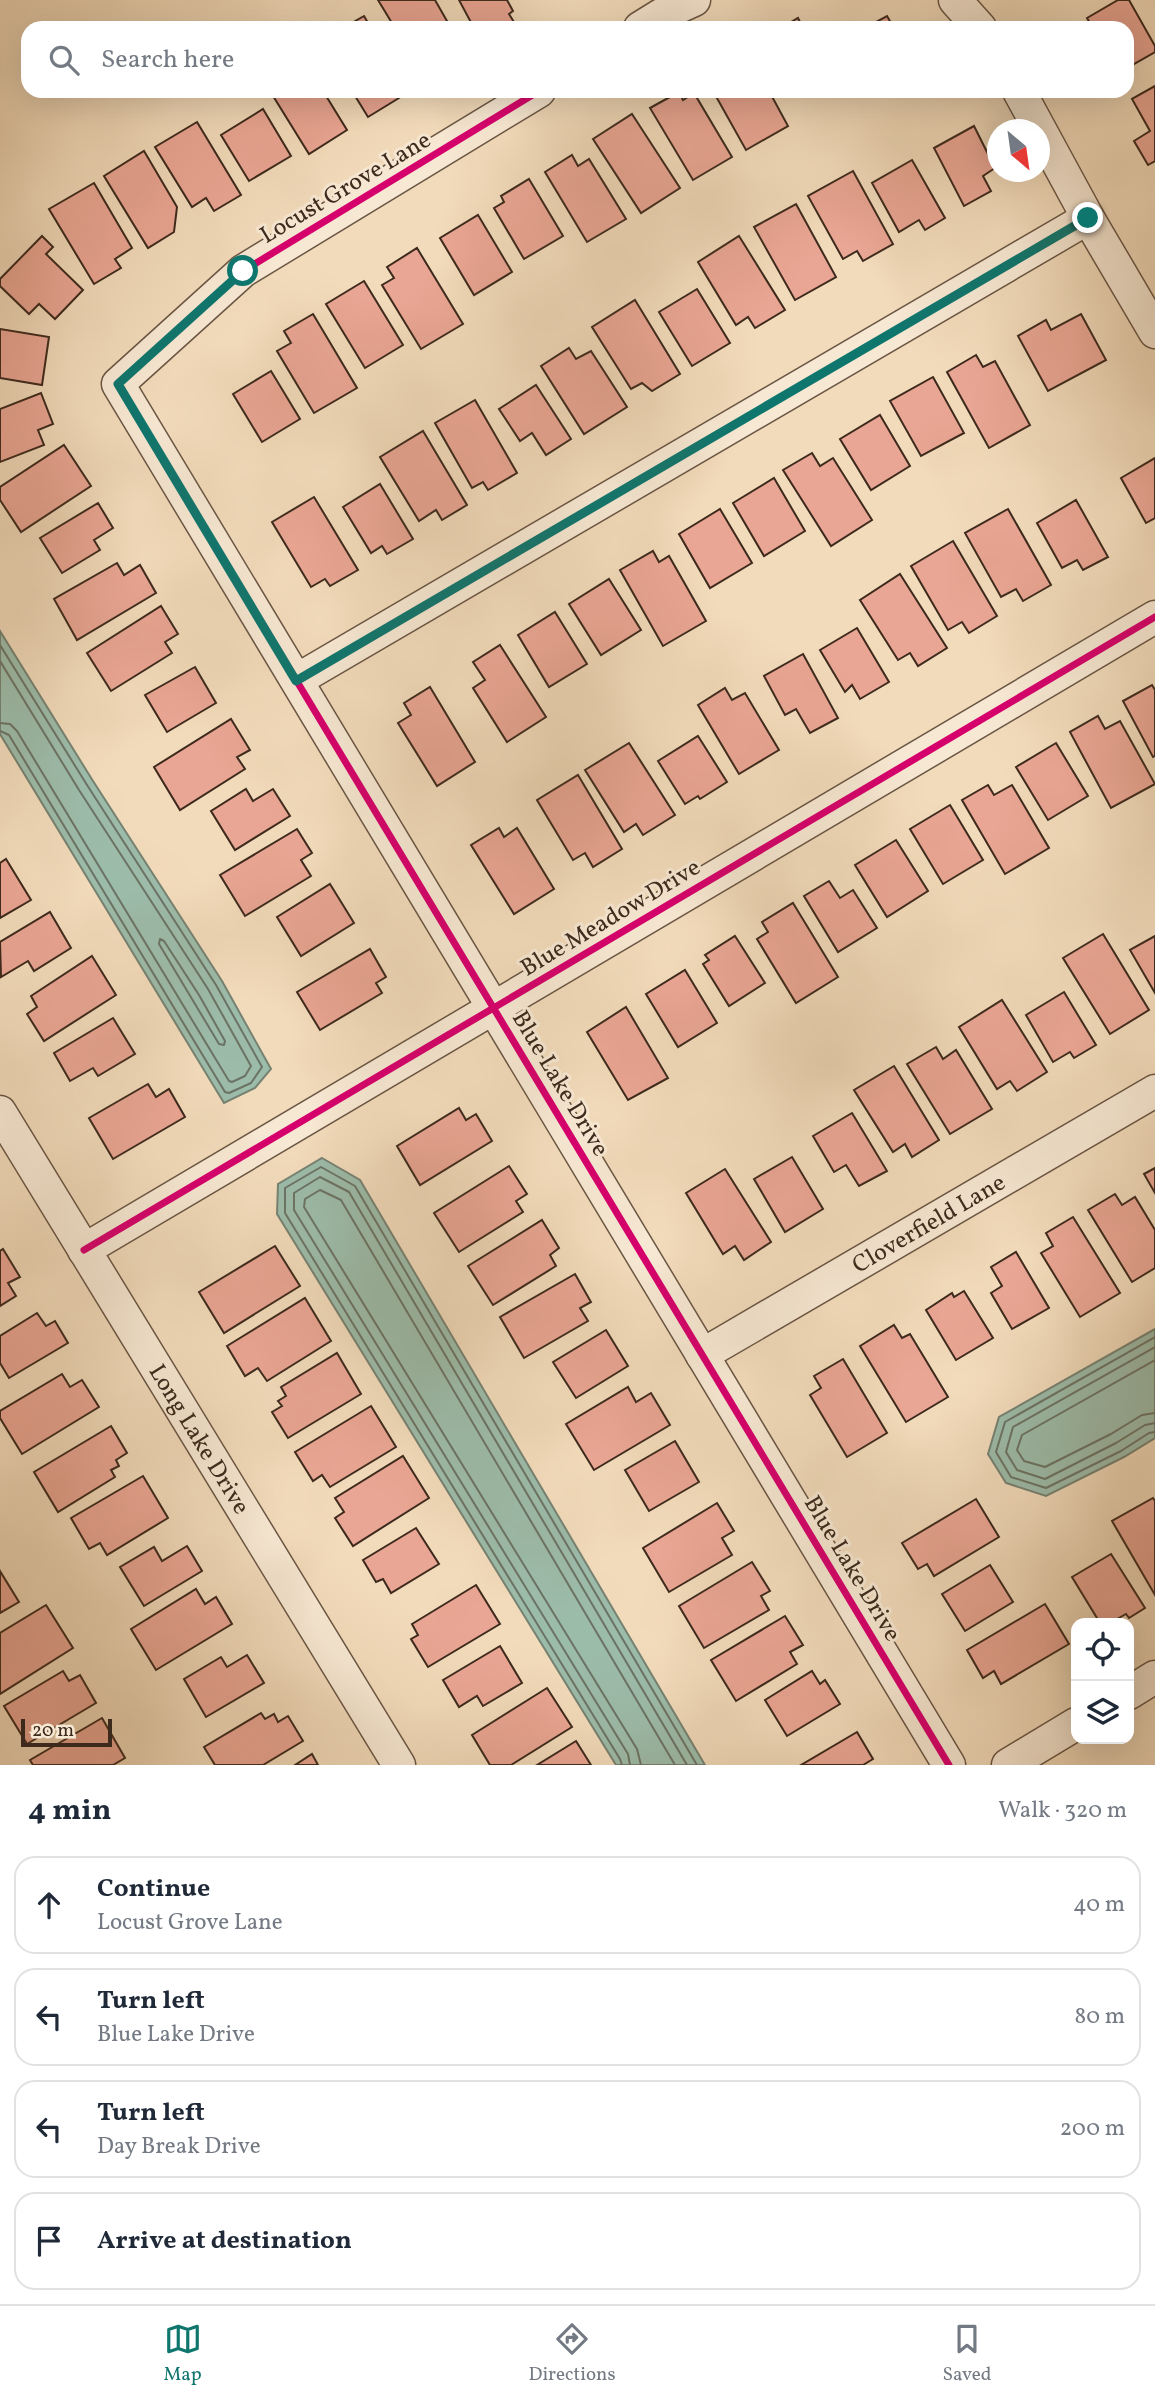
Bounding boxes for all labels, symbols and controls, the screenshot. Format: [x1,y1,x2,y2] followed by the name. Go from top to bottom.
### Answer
[21,21,1134,98] search box
[45,41,83,79] icon: search
[101,42,234,78] text: Search here
[987,119,1050,182] north arrow
[254,124,438,253] street label: Locust Grove Lane
[1072,202,1103,233] route end
[227,255,258,286] route start
[515,852,707,986] street label: Blue Meadow Drive
[502,1005,616,1163] street label: Blue Lake Drive
[846,1167,1012,1283] street label: Cloverfield Lane
[139,1358,257,1522] street label: Long Lake Drive
[794,1490,908,1648] street label: Blue Lake Drive
[1071,1618,1134,1744] map controls
[1071,1618,1134,1681] button: locate
[1071,1681,1134,1744] button: layers
[21,1716,112,1748] scale bar
[32,1718,74,1744] text: 20 m
[28,1790,112,1832] text: 4 min
[998,1795,1127,1827] text: Walk · 320 m
[97,1871,210,1907] text: Continue
[30,1886,68,1924] icon: ahead
[1073,1889,1125,1921] text: 40 m
[97,1907,283,1939] text: Locust Grove Lane
[97,1983,205,2019] text: Turn left
[30,1998,68,2036] icon: left
[1075,2001,1125,2033] text: 80 m
[97,2019,255,2051] text: Blue Lake Drive
[97,2095,205,2131] text: Turn left
[30,2110,68,2148] icon: left
[1060,2113,1125,2145] text: 200 m
[97,2131,261,2163] text: Day Break Drive
[30,2222,68,2260] icon: arrive
[97,2223,352,2259] text: Arrive at destination
[163,2320,202,2388] tab: Map
[529,2320,616,2388] tab: Directions
[943,2320,991,2388] tab: Saved

